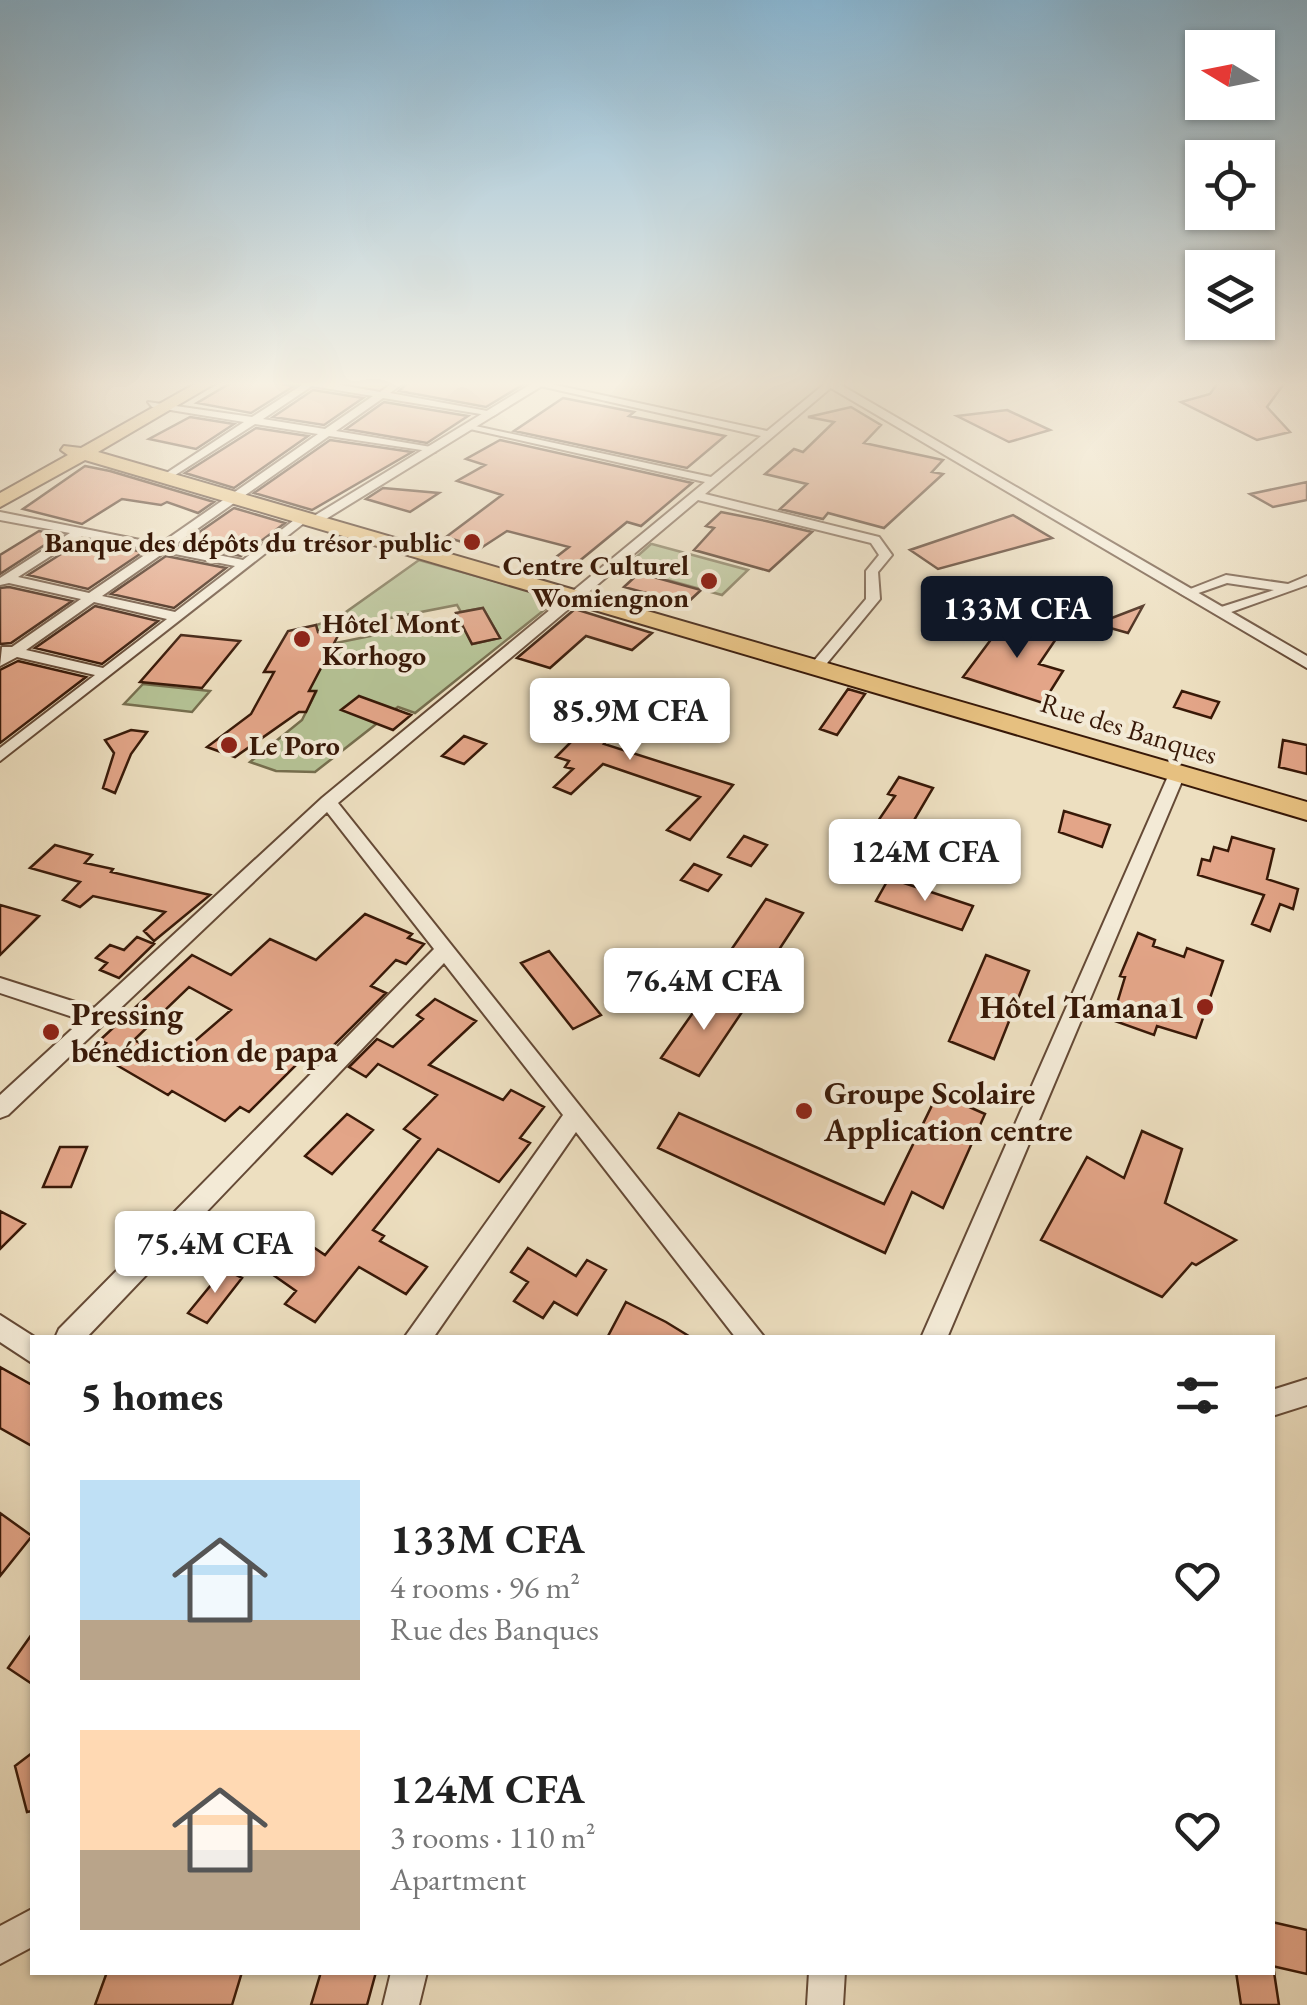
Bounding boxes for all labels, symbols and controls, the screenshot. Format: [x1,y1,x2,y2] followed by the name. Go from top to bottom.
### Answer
[1185,30,1275,120] north arrow
[1185,30,1275,340] map controls
[1185,140,1275,230] button: locate
[1185,250,1275,340] button: layers
[45,524,452,560] place label: Banque des dépôts du trésor public
[461,531,483,553] marker: Banque des dépôts du trésor public
[503,547,689,615] place label: Centre Culturel Womiengnon
[698,570,720,592] marker: Centre Culturel Womiengnon
[914,576,1120,661] pin: 133M CFA
[943,587,1091,629] text: 133M CFA
[322,605,461,673] place label: Hôtel Mont Korhogo
[291,628,313,650] marker: Hôtel Mont Korhogo
[516,678,744,763] pin: 85.9M CFA
[1036,684,1222,772] street label: Rue des Banques
[552,689,708,731] text: 85.9M CFA
[249,727,340,763] place label: Le Poro
[218,734,240,756] marker: Le Poro
[822,819,1028,904] pin: 124M CFA
[851,830,999,872] text: 124M CFA
[590,948,818,1033] pin: 76.4M CFA
[626,959,782,1001] text: 76.4M CFA
[980,986,1185,1028] place label: Hôtel Tamana1
[71,993,339,1072] place label: Pressing bénédiction de papa
[1194,996,1216,1018] marker: Hôtel Tamana1
[40,1021,62,1043] marker: Pressing bénédiction de papa
[823,1072,1072,1151] place label: Groupe Scolaire Application centre
[793,1100,815,1122] marker: Groupe Scolaire Application centre
[101,1211,329,1296] pin: 75.4M CFA
[137,1222,293,1264] text: 75.4M CFA
[80,1368,223,1423] text: 5 homes
[1170,1368,1225,1423] icon: filters
[390,1511,585,1566] text: 133M CFA
[160,1520,280,1640] icon: home
[1170,1553,1225,1608] icon: heart
[390,1566,580,1608] text: 4 rooms · 96 m²
[390,1608,599,1650] text: Rue des Banques
[390,1761,585,1816] text: 124M CFA
[160,1770,280,1890] icon: home
[1170,1803,1225,1858] icon: heart
[390,1816,596,1858] text: 3 rooms · 110 m²
[390,1858,526,1900] text: Apartment

